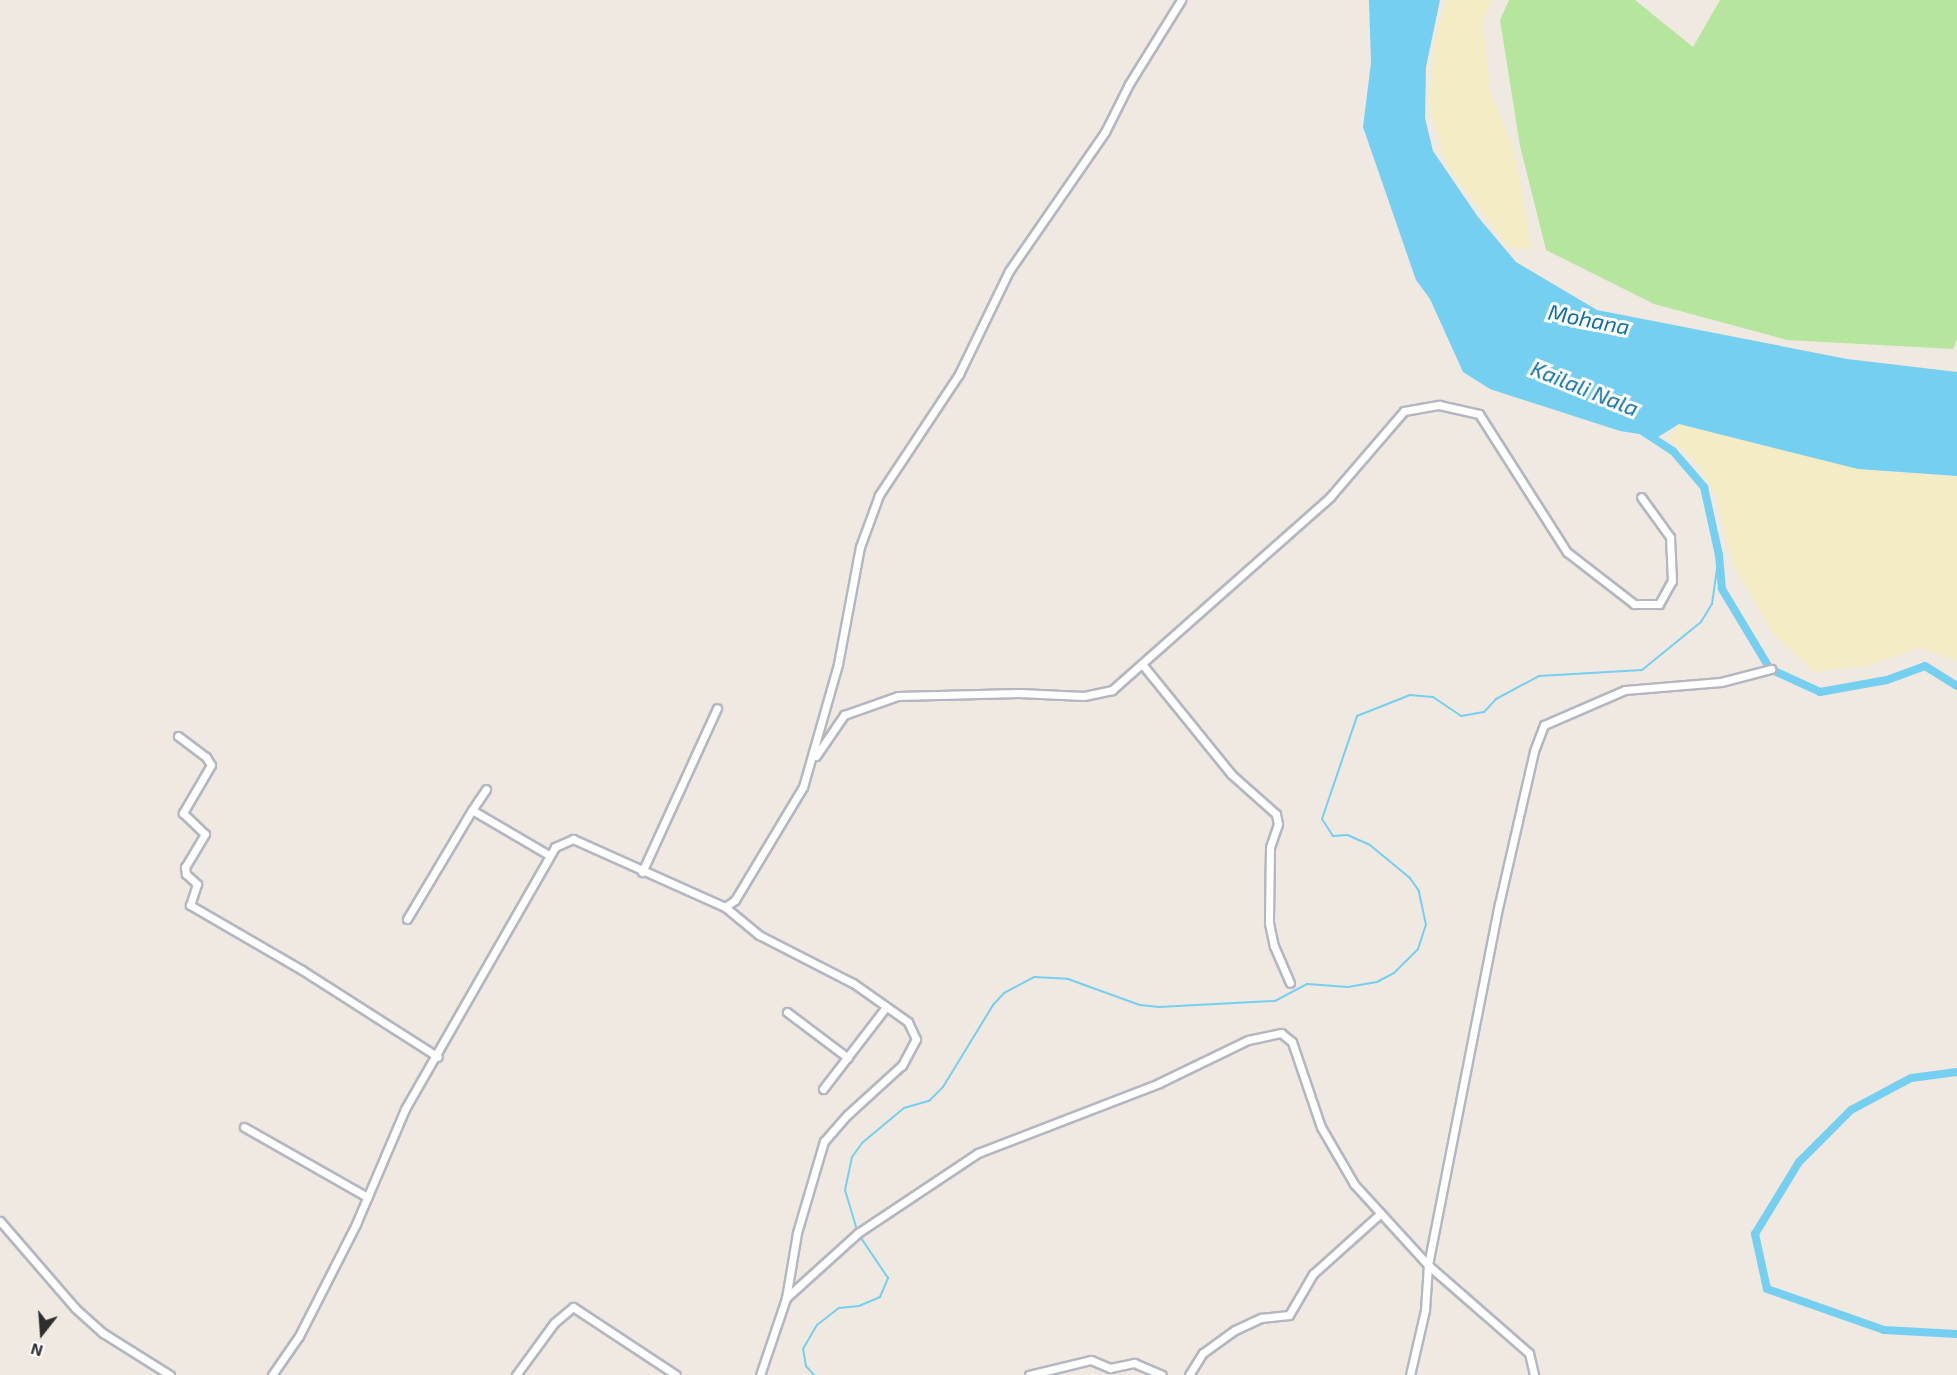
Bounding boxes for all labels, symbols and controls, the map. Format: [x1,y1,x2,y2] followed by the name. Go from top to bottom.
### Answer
[1546,298,1632,340] water label: Mohana
[1527,354,1643,422] water label: Kailali Nala
[12,1303,72,1363] north arrow
[28,1340,45,1361] text: N

